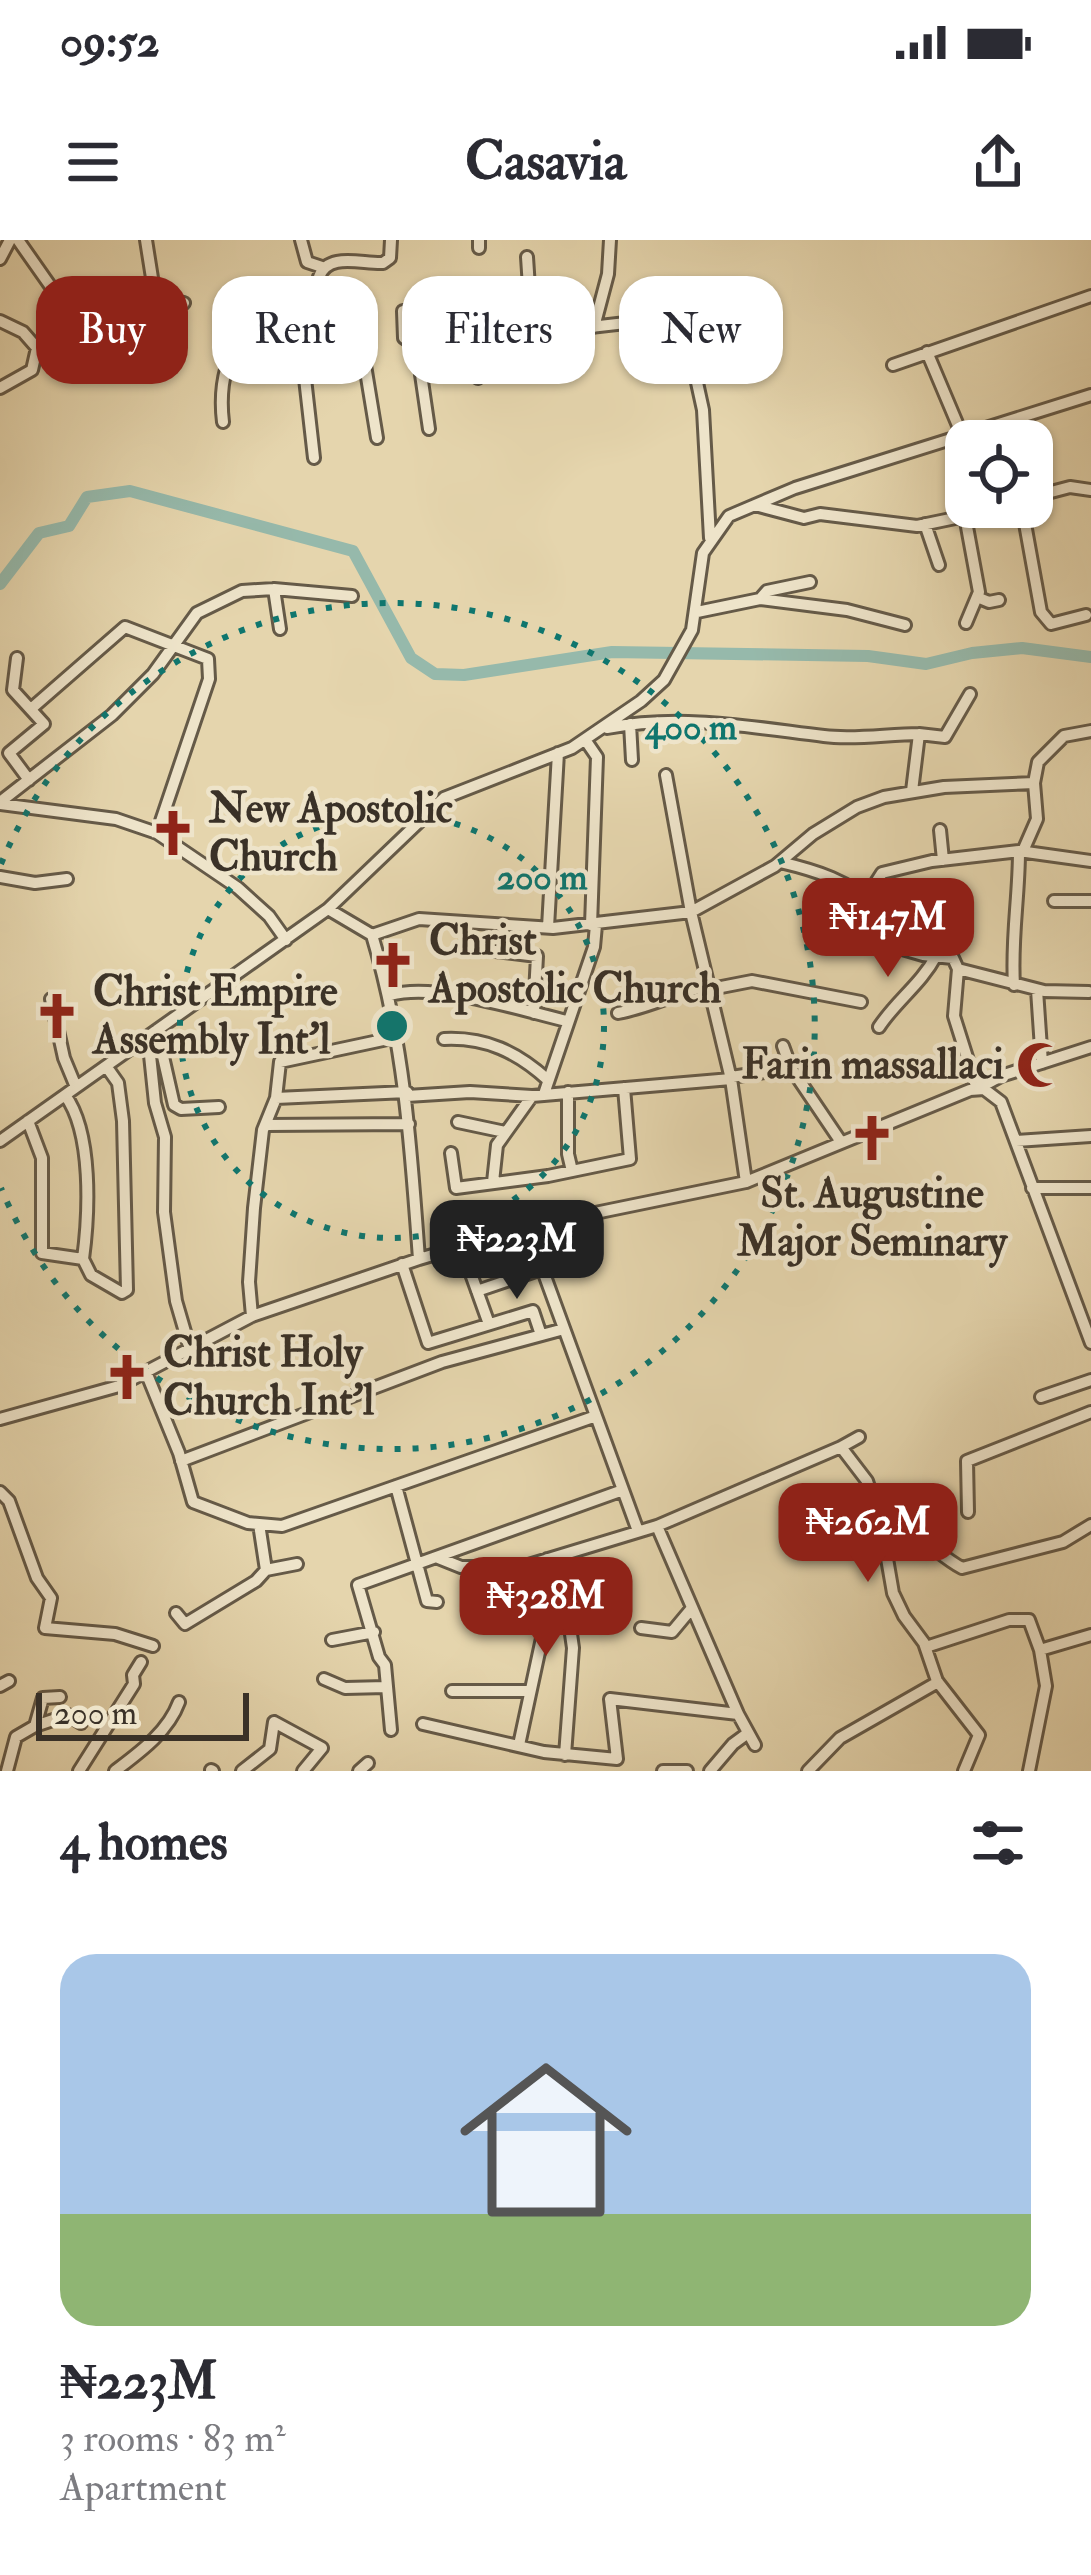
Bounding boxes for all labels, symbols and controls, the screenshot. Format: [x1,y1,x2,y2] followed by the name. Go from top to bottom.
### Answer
[60,14,160,70] text: 09:52
[465,128,626,196] text: Casavia
[60,129,126,195] icon: menu
[965,129,1031,195] icon: share
[36,276,188,384] chip: Buy
[212,276,378,384] chip: Rent
[402,276,595,384] chip: Filters
[619,276,783,384] chip: New
[945,420,1053,528] map controls
[945,420,1053,528] button: locate
[644,705,737,750] text: 400 m
[208,783,453,883] place label: New Apostolic Church
[148,808,198,858] church icon: New Apostolic Church
[497,855,587,900] text: 200 m
[804,878,972,980] pin: ₦147M
[829,892,947,941] text: ₦147M
[427,915,721,1015] place label: Christ Apostolic Church
[368,940,418,990] church icon: Christ Apostolic Church
[91,966,338,1067] place label: Christ Empire Assembly Int'l
[32,991,82,1041] church icon: Christ Empire Assembly Int'l
[371,1005,413,1047] centre of rings
[741,1039,1004,1091] place label: Farin massallaci
[1015,1040,1065,1090] mosque icon: Farin massallaci
[847,1113,897,1163] church icon: St. Augustine Major Seminary
[736,1168,1008,1269] place label: St. Augustine Major Seminary
[433,1200,601,1302] pin: ₦223M
[457,1214,577,1263] text: ₦223M
[163,1327,374,1427] place label: Christ Holy Church Int'l
[102,1352,152,1402] church icon: Christ Holy Church Int'l
[784,1483,952,1585] pin: ₦262M
[805,1497,931,1546] text: ₦262M
[462,1557,630,1659] pin: ₦328M
[487,1571,605,1620] text: ₦328M
[36,1687,249,1740] scale bar
[54,1693,137,1734] text: 200 m
[965,1810,1031,1876] icon: filters
[60,1811,228,1875] text: 4 homes
[438,2032,654,2248] icon: home
[60,2350,217,2414] text: ₦223M
[60,2414,286,2463] text: 3 rooms · 83 m²
[60,2463,227,2512] text: Apartment

